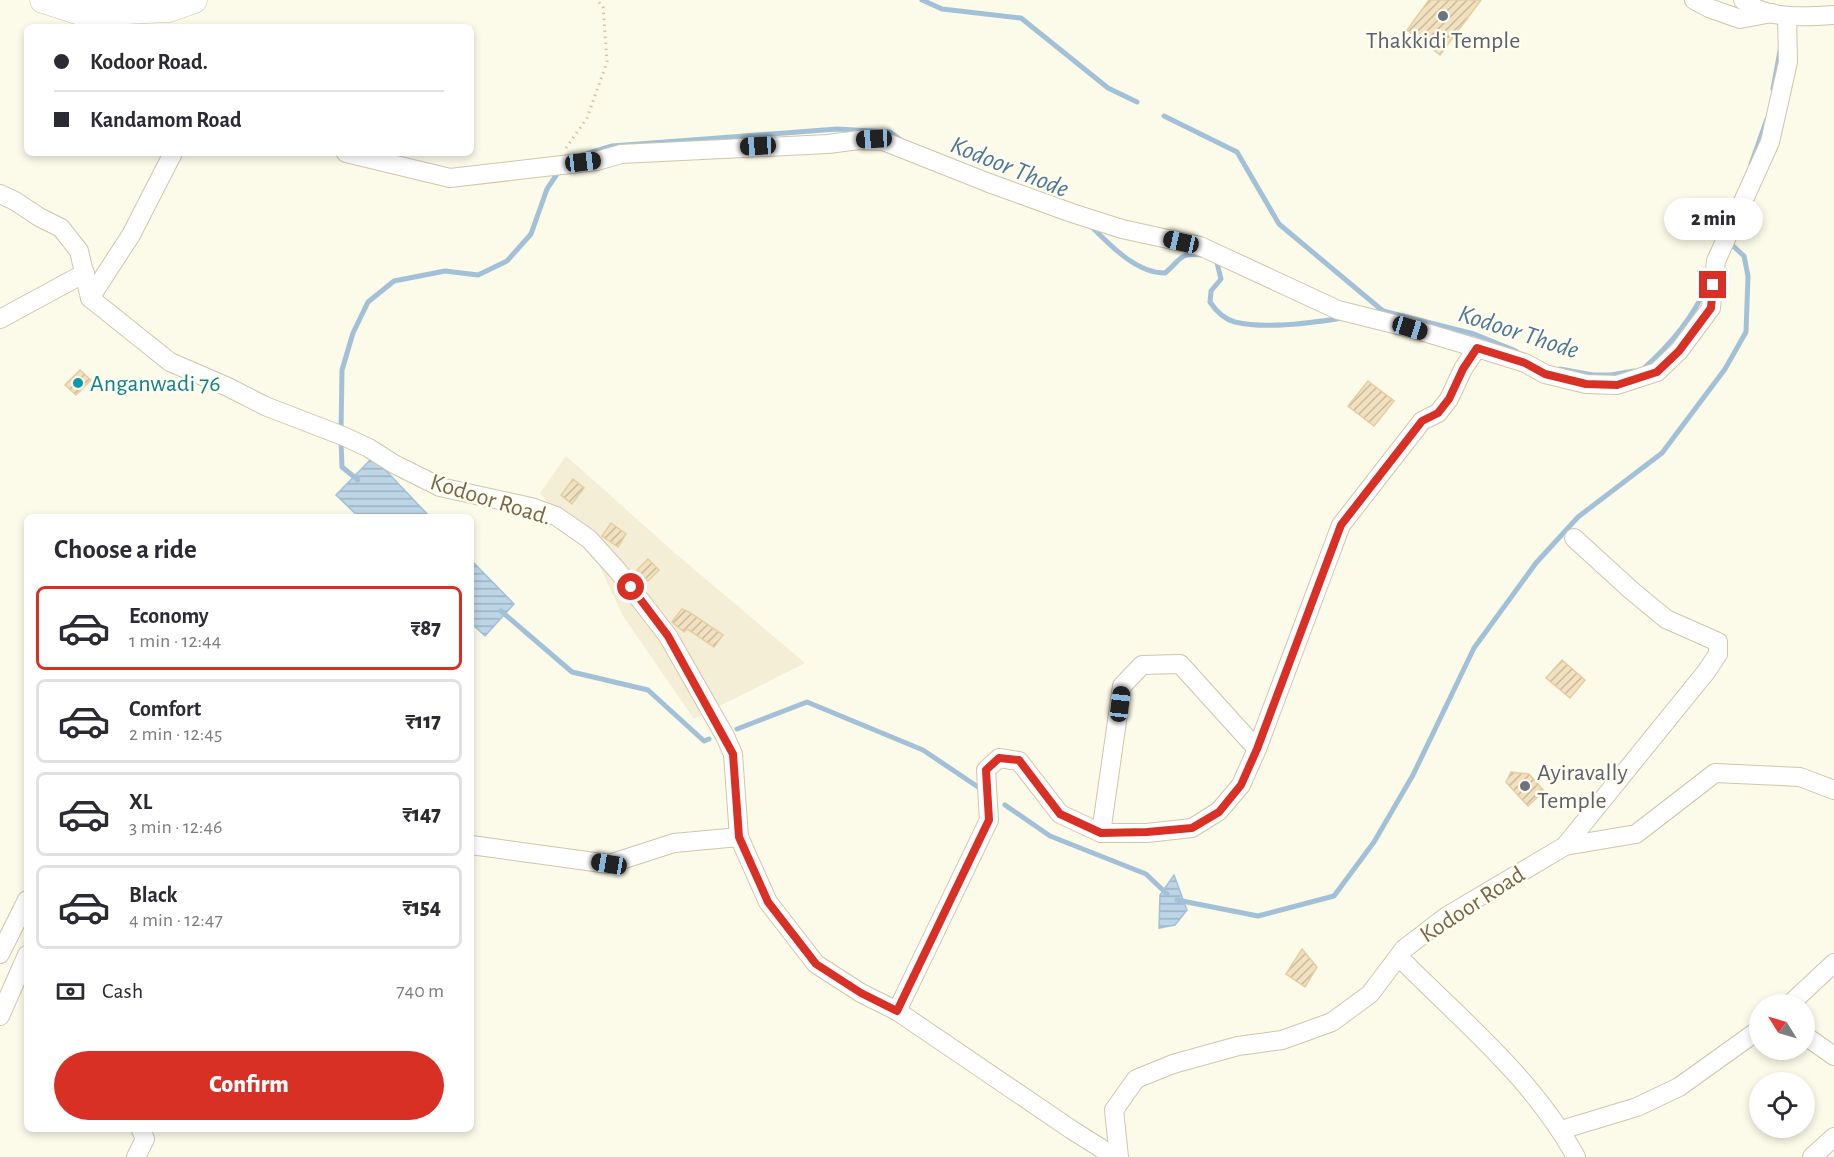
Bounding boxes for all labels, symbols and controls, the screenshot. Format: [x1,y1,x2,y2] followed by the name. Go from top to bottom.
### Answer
[1436,9,1450,23] marker: Thakkidi Temple
[1366,29,1520,53] place label: Thakkidi Temple
[90,51,208,73] text: Kodoor Road.
[90,109,242,131] text: Kandamom Road
[856,129,892,149] car
[947,131,1073,202] water label: Kodoor Thode
[740,136,776,156] car
[564,151,602,173] car
[1664,198,1762,240] callout: 2 min
[1691,209,1736,229] text: 2 min
[1161,229,1201,255] car
[1699,271,1726,298] route end
[1455,300,1582,364] water label: Kodoor Thode
[1390,314,1430,342] car
[90,372,221,396] place label: Anganwadi 76
[71,376,85,390] marker: Anganwadi 76
[427,470,554,530] street label: Kodoor Road.
[54,536,197,563] text: Choose a ride
[617,573,644,600] route start
[57,601,111,655] icon: car
[129,605,209,627] text: Economy
[411,617,441,639] text: ₹87
[129,631,221,651] text: 1 min · 12:44
[1109,685,1131,723] car
[57,694,111,748] icon: car
[129,698,201,720] text: Comfort
[406,710,441,732] text: ₹117
[129,724,222,744] text: 2 min · 12:45
[1537,761,1628,813] place label: Ayiravally Temple
[1518,779,1532,793] marker: Ayiravally Temple
[57,787,111,841] icon: car
[129,791,152,813] text: XL
[402,803,441,825] text: ₹147
[129,817,222,837] text: 3 min · 12:46
[590,852,628,876] car
[1416,862,1529,947] street label: Kodoor Road
[57,880,111,934] icon: car
[129,884,177,906] text: Black
[402,896,441,918] text: ₹154
[129,910,223,930] text: 4 min · 12:47
[54,975,87,1008] icon: cash
[102,980,143,1002] text: Cash
[396,981,444,1001] text: 740 m
[1749,994,1815,1060] north arrow
[1749,994,1815,1138] map controls
[54,1051,444,1120] button: Confirm
[1749,1072,1815,1138] button: locate

